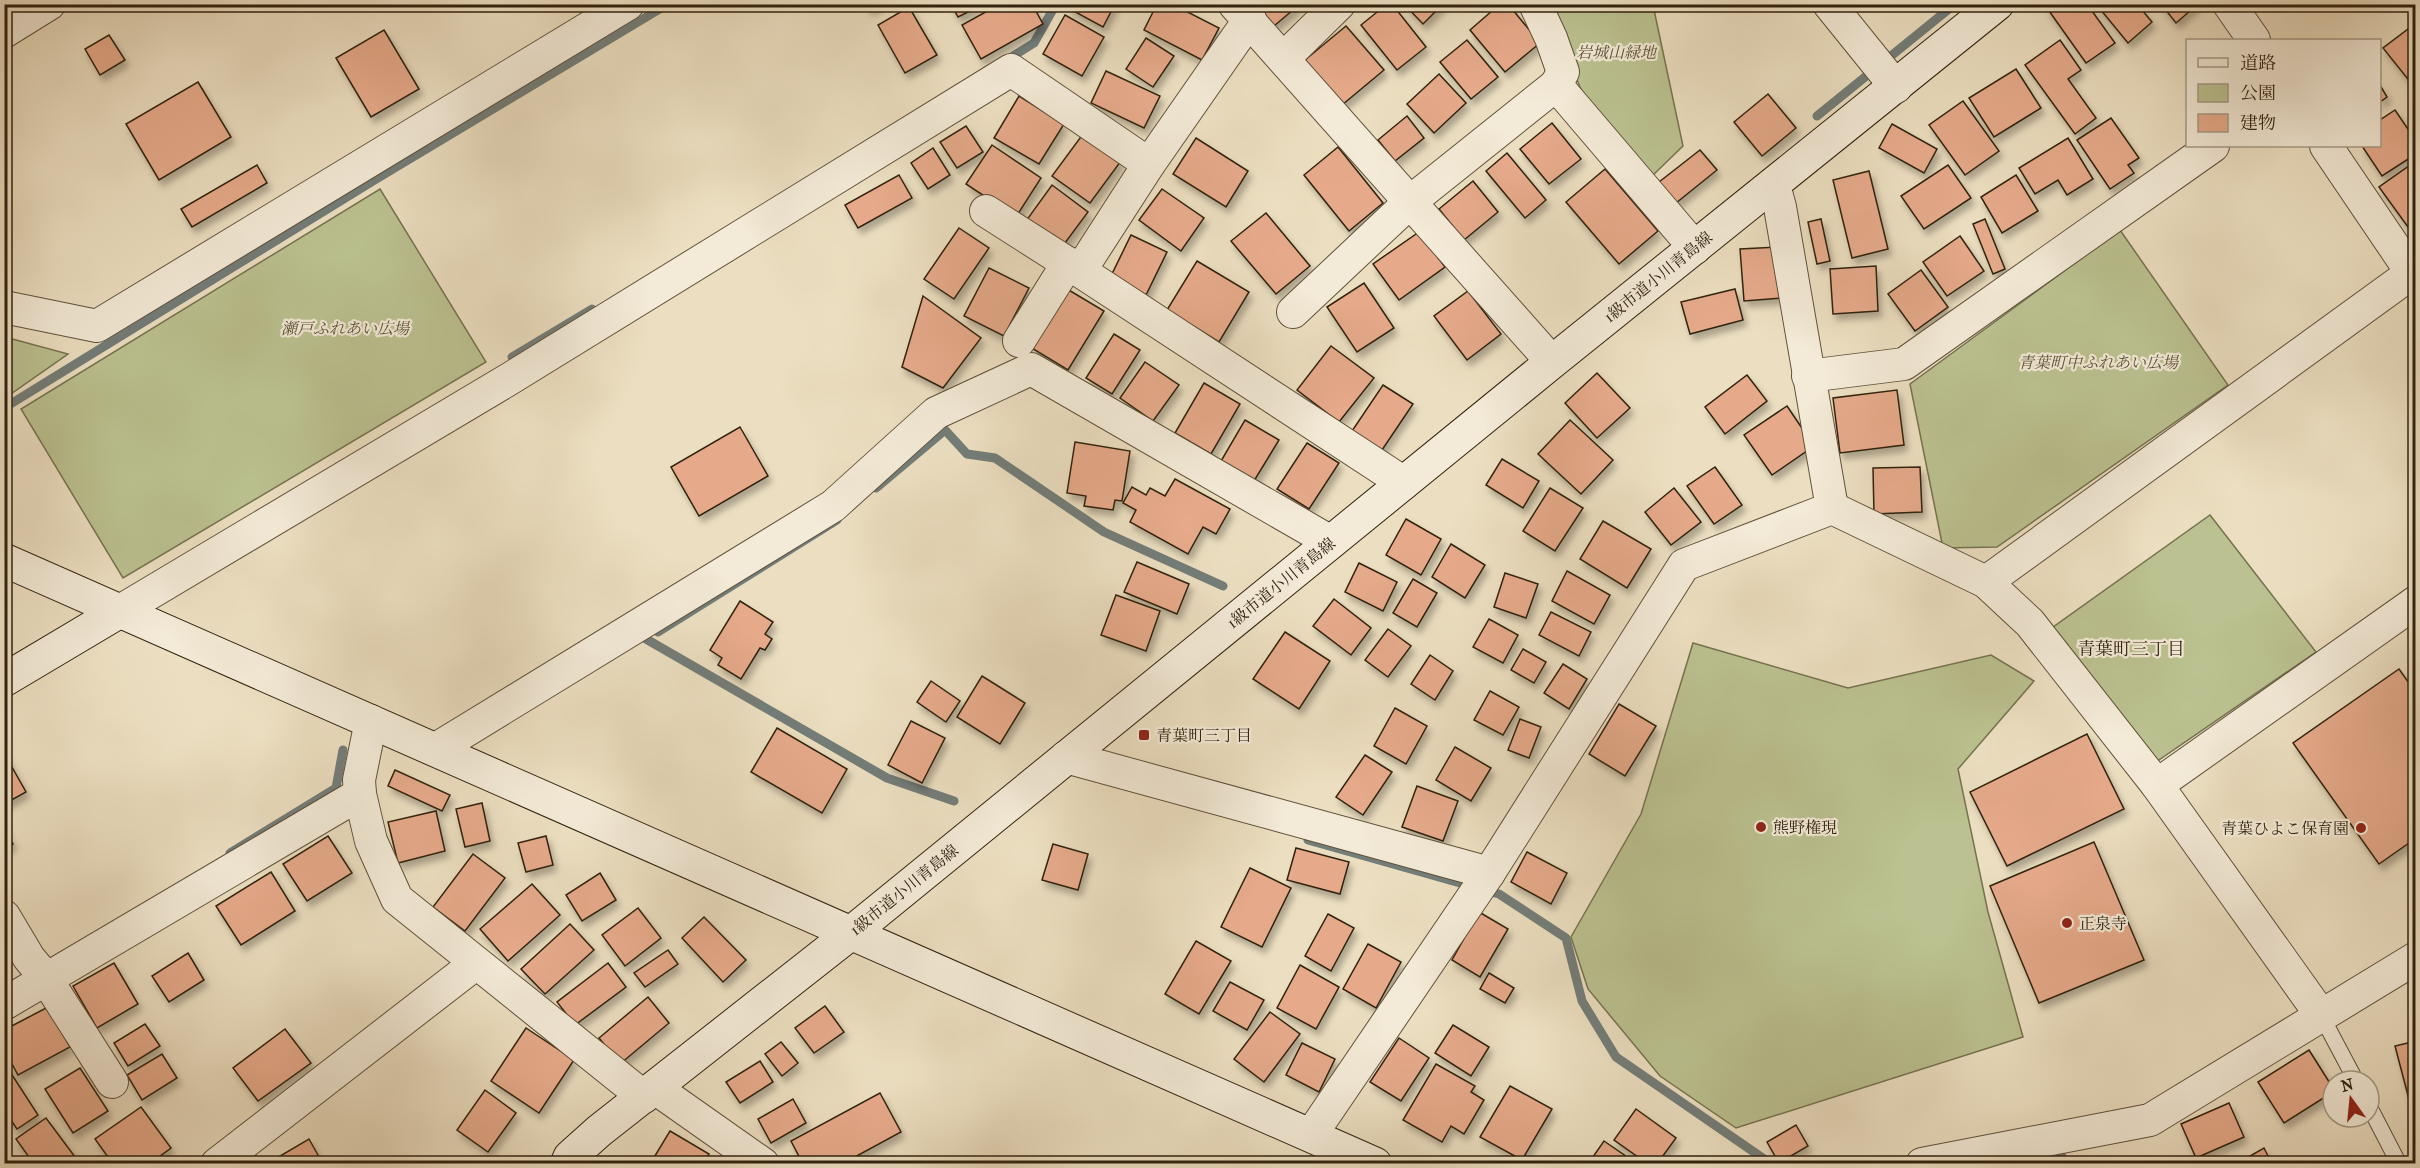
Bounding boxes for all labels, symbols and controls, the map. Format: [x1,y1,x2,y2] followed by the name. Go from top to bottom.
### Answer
[2186,39,2381,147] legend
[1576,43,1658,62] park label: 岩城山緑地
[2240,53,2276,74] text: 道路
[2240,83,2276,104] text: 公園
[2240,113,2276,134] text: 建物
[1600,228,1716,326] street label: 1級市道小川青島線
[281,319,411,338] park label: 瀬戸ふれあい広場
[2018,353,2180,372] park label: 青葉町中ふれあい広場
[1223,534,1339,632] street label: 1級市道小川青島線
[2077,639,2185,660] district label: 青葉町三丁目
[1156,726,1252,745] place label: 青葉町三丁目
[1137,728,1151,742] marker: 青葉町三丁目
[1773,818,1837,837] place label: 熊野権現
[2221,819,2349,838] place label: 青葉ひよこ保育園
[1754,820,1768,834] marker: 熊野権現
[2354,821,2368,835] marker: 青葉ひよこ保育園
[846,841,962,939] street label: 1級市道小川青島線
[2079,914,2127,933] place label: 正泉寺
[2060,916,2074,930] marker: 正泉寺
[2321,1069,2381,1129] north arrow
[2339,1074,2356,1096] text: N

